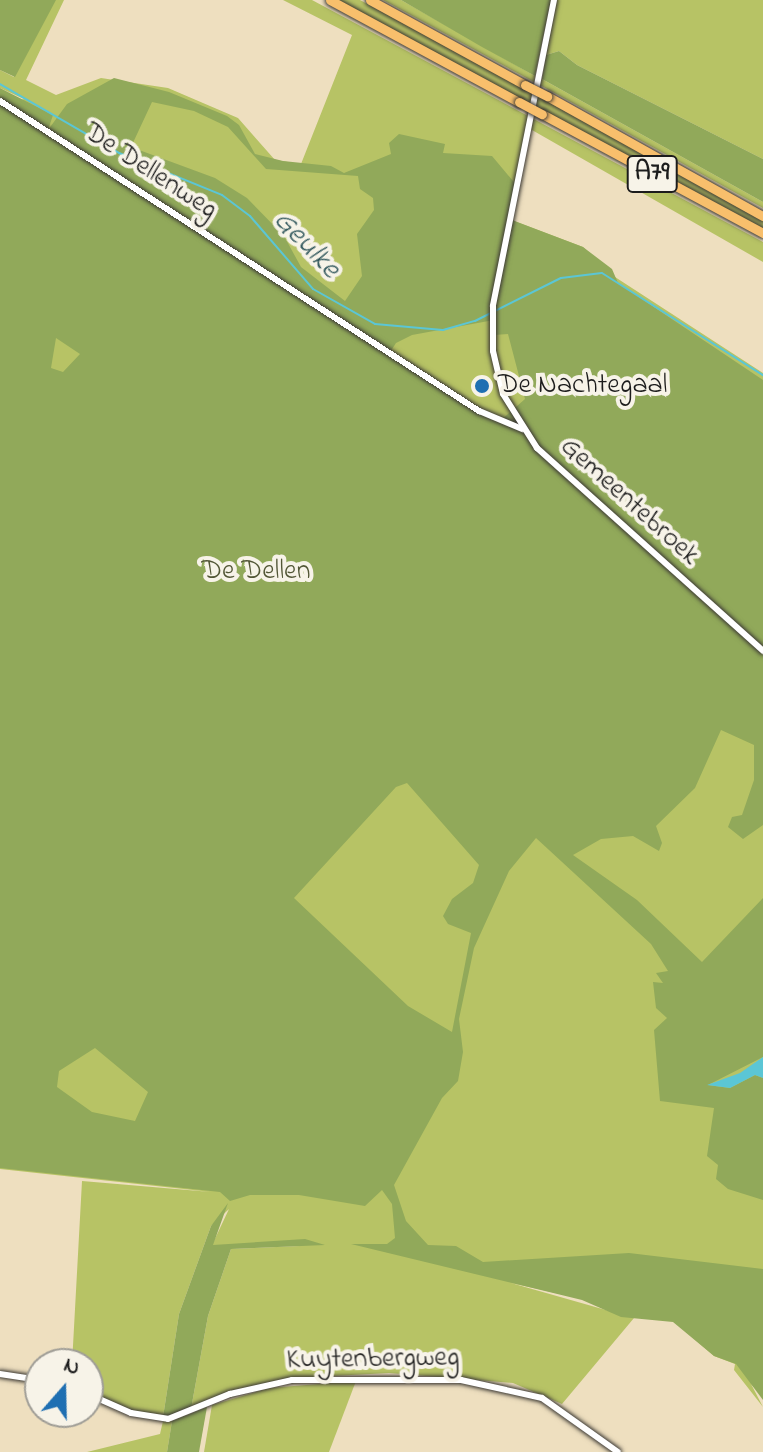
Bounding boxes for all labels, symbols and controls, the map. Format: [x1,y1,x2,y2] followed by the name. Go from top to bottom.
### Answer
[77,116,223,228] street label: De Dellenweg
[626,152,678,196] road number: A79
[265,203,347,287] water label: Geulke
[498,369,667,403] place label: De Nachtegaal
[473,377,491,395] marker: De Nachtegaal
[553,431,705,573] street label: Gemeentebroek
[202,555,310,589] park label: De Dellen
[286,1342,460,1378] street label: Kuytenbergweg
[24,1348,104,1428] north arrow
[59,1350,84,1385] text: N

